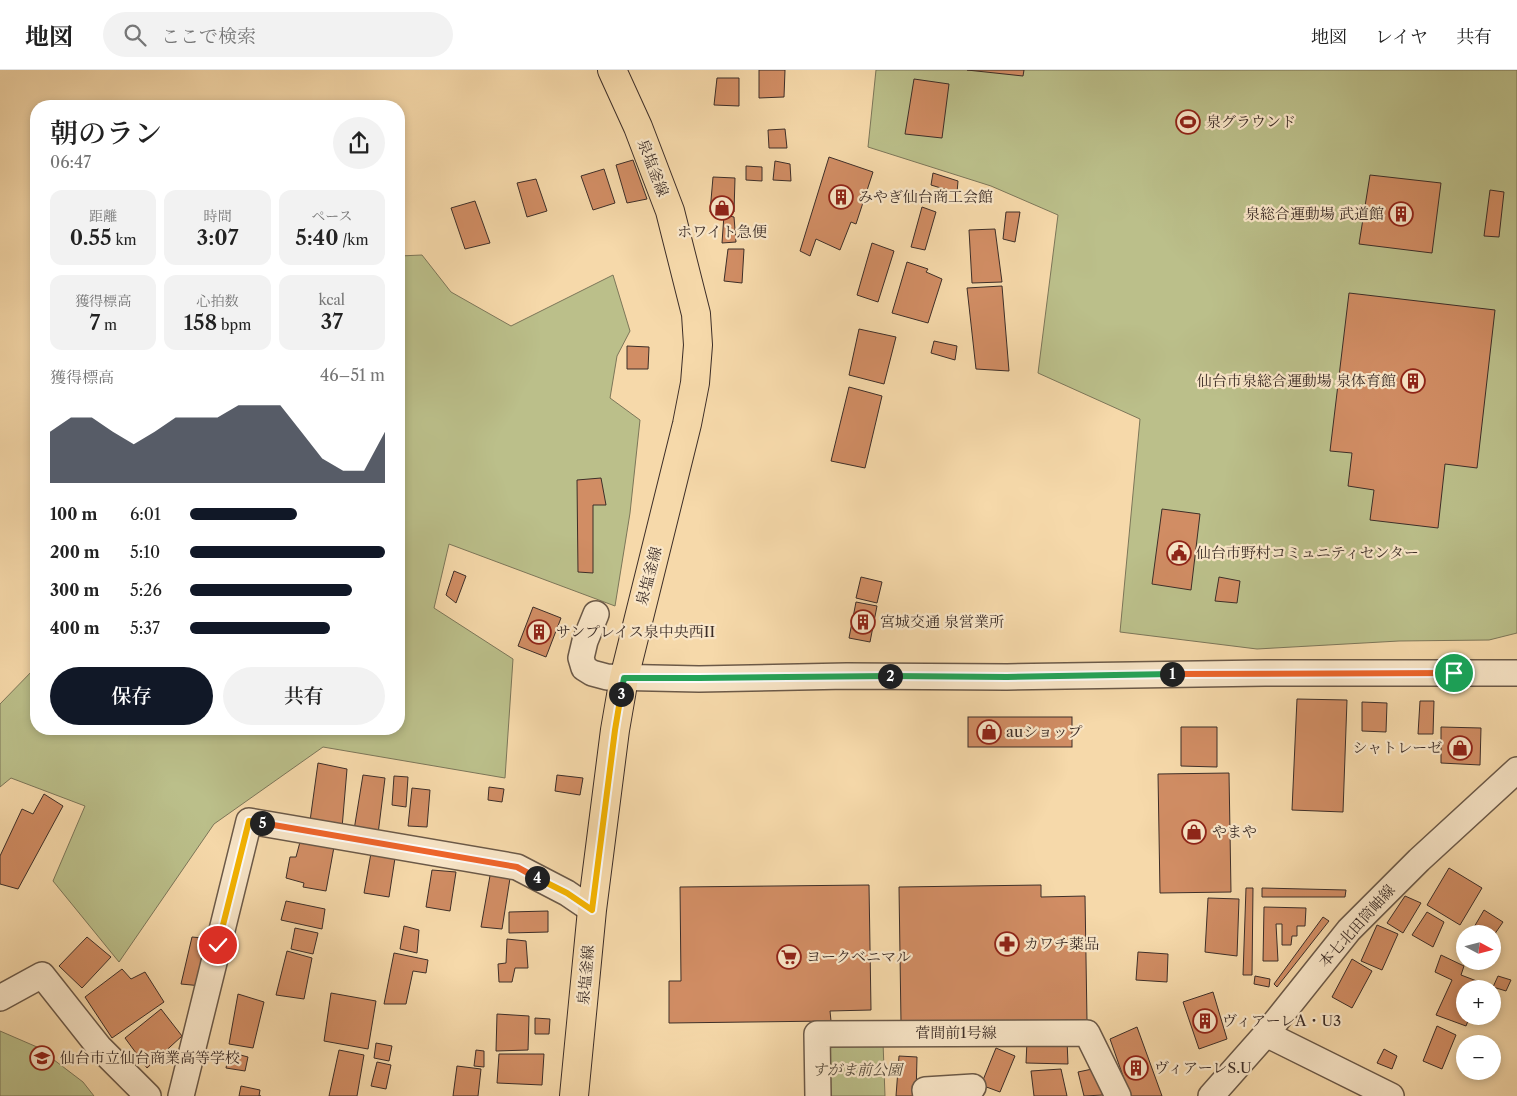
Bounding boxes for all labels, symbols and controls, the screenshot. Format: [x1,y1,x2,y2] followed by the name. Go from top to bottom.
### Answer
[103,12,453,57] search box
[121,21,149,49] icon: search
[25,22,73,51] text: 地図
[161,25,256,48] text: ここで検索
[1311,26,1347,48] text: 地図
[1375,26,1428,48] text: レイヤ
[1456,26,1492,48] text: 共有
[1175,109,1201,135] sports icon: 泉グラウンド
[1206,112,1296,131] place label: 泉グラウンド
[50,116,162,150] text: 朝のラン
[333,117,385,169] button: share
[634,136,673,199] street label: 泉塩釜線
[50,152,91,172] text: 06:47
[828,184,854,210] building icon: みやぎ仙台商工会館
[858,187,993,206] place label: みやぎ仙台商工会館
[709,195,735,221] shop icon: ホワイト急便
[1388,201,1414,227] building icon: 泉総合運動場 武道館
[1245,204,1384,223] place label: 泉総合運動場 武道館
[89,207,117,225] text: 距離
[203,207,231,225] text: 時間
[311,207,352,225] text: ペース
[677,222,767,241] place label: ホワイト急便
[70,225,112,250] text: 0.55
[196,225,238,250] text: 3:07
[295,225,339,250] text: 5:40
[112,231,137,249] text: km
[339,231,368,249] text: /km
[319,291,345,309] text: kcal
[75,292,131,310] text: 獲得標高
[196,292,238,310] text: 心拍数
[321,309,343,334] text: 37
[89,310,100,335] text: 7
[184,310,217,335] text: 158
[100,316,117,334] text: m
[217,316,251,334] text: bpm
[320,365,385,385] text: 46–51 m
[50,367,114,387] text: 獲得標高
[1400,368,1426,394] building icon: 仙台市泉総合運動場 泉体育館
[1197,371,1396,390] place label: 仙台市泉総合運動場 泉体育館
[50,504,97,524] text: 100 m
[130,504,161,524] text: 6:01
[1166,540,1192,566] public building icon: 仙台市野村コミュニティセンター
[50,542,100,562] text: 200 m
[130,542,160,562] text: 5:10
[1196,543,1419,562] place label: 仙台市野村コミュニティセンター
[632,544,665,607] street label: 泉塩釜線
[50,580,99,600] text: 300 m
[130,580,162,600] text: 5:26
[850,609,876,635] building icon: 宮城交通 泉営業所
[880,612,1004,631] place label: 宮城交通 泉営業所
[50,618,100,638] text: 400 m
[130,618,160,638] text: 5:37
[526,619,552,645] building icon: サンプレイス泉中央西II
[556,622,715,641] place label: サンプレイス泉中央西II
[1433,652,1475,694] pin
[1440,659,1468,687] icon: arrive
[1160,662,1184,686] pin: 1
[878,664,902,688] pin: 2
[1169,665,1176,683] text: 1
[50,667,213,725] button: 保存
[223,667,385,725] button: 共有
[886,667,895,685] text: 2
[608,682,634,706] pin: 3
[618,685,625,703] text: 3
[976,719,1002,745] shop icon: auショップ
[1006,722,1083,741] place label: auショップ
[1447,735,1473,761] shop icon: シャトレーゼ
[1353,738,1442,757] place label: シャトレーゼ
[250,810,274,836] pin: 5
[259,814,266,832] text: 5
[1181,819,1207,845] shop icon: やまや
[1212,822,1257,841] place label: やまや
[524,866,550,890] pin: 4
[533,869,542,887] text: 4
[1314,880,1399,971] street label: 本七北田筒岫線
[197,924,239,966] pin
[1456,925,1501,970] north arrow
[1456,925,1501,1080] map controls
[204,931,232,959] icon: check
[994,931,1020,957] pharmacy icon: カワチ薬品
[1024,934,1099,953] place label: カワチ薬品
[573,944,598,1006] street label: 泉塩釜線
[776,944,802,970] supermarket icon: ヨークベニマル
[806,947,911,966] place label: ヨークベニマル
[1456,980,1501,1025] button: +
[1192,1008,1218,1034] building icon: ヴィアーレA・U3
[1222,1011,1341,1030] place label: ヴィアーレA・U3
[915,1023,997,1042] street label: 菅間前1号線
[1456,1035,1501,1080] button: −
[29,1045,55,1071] school or university icon: 仙台市立仙台商業高等学校
[60,1048,240,1067] place label: 仙台市立仙台商業高等学校
[1123,1055,1149,1081] building icon: ヴィアーレS.U
[1154,1058,1252,1077] place label: ヴィアーレS.U
[812,1060,905,1079] park label: すがま前公園

